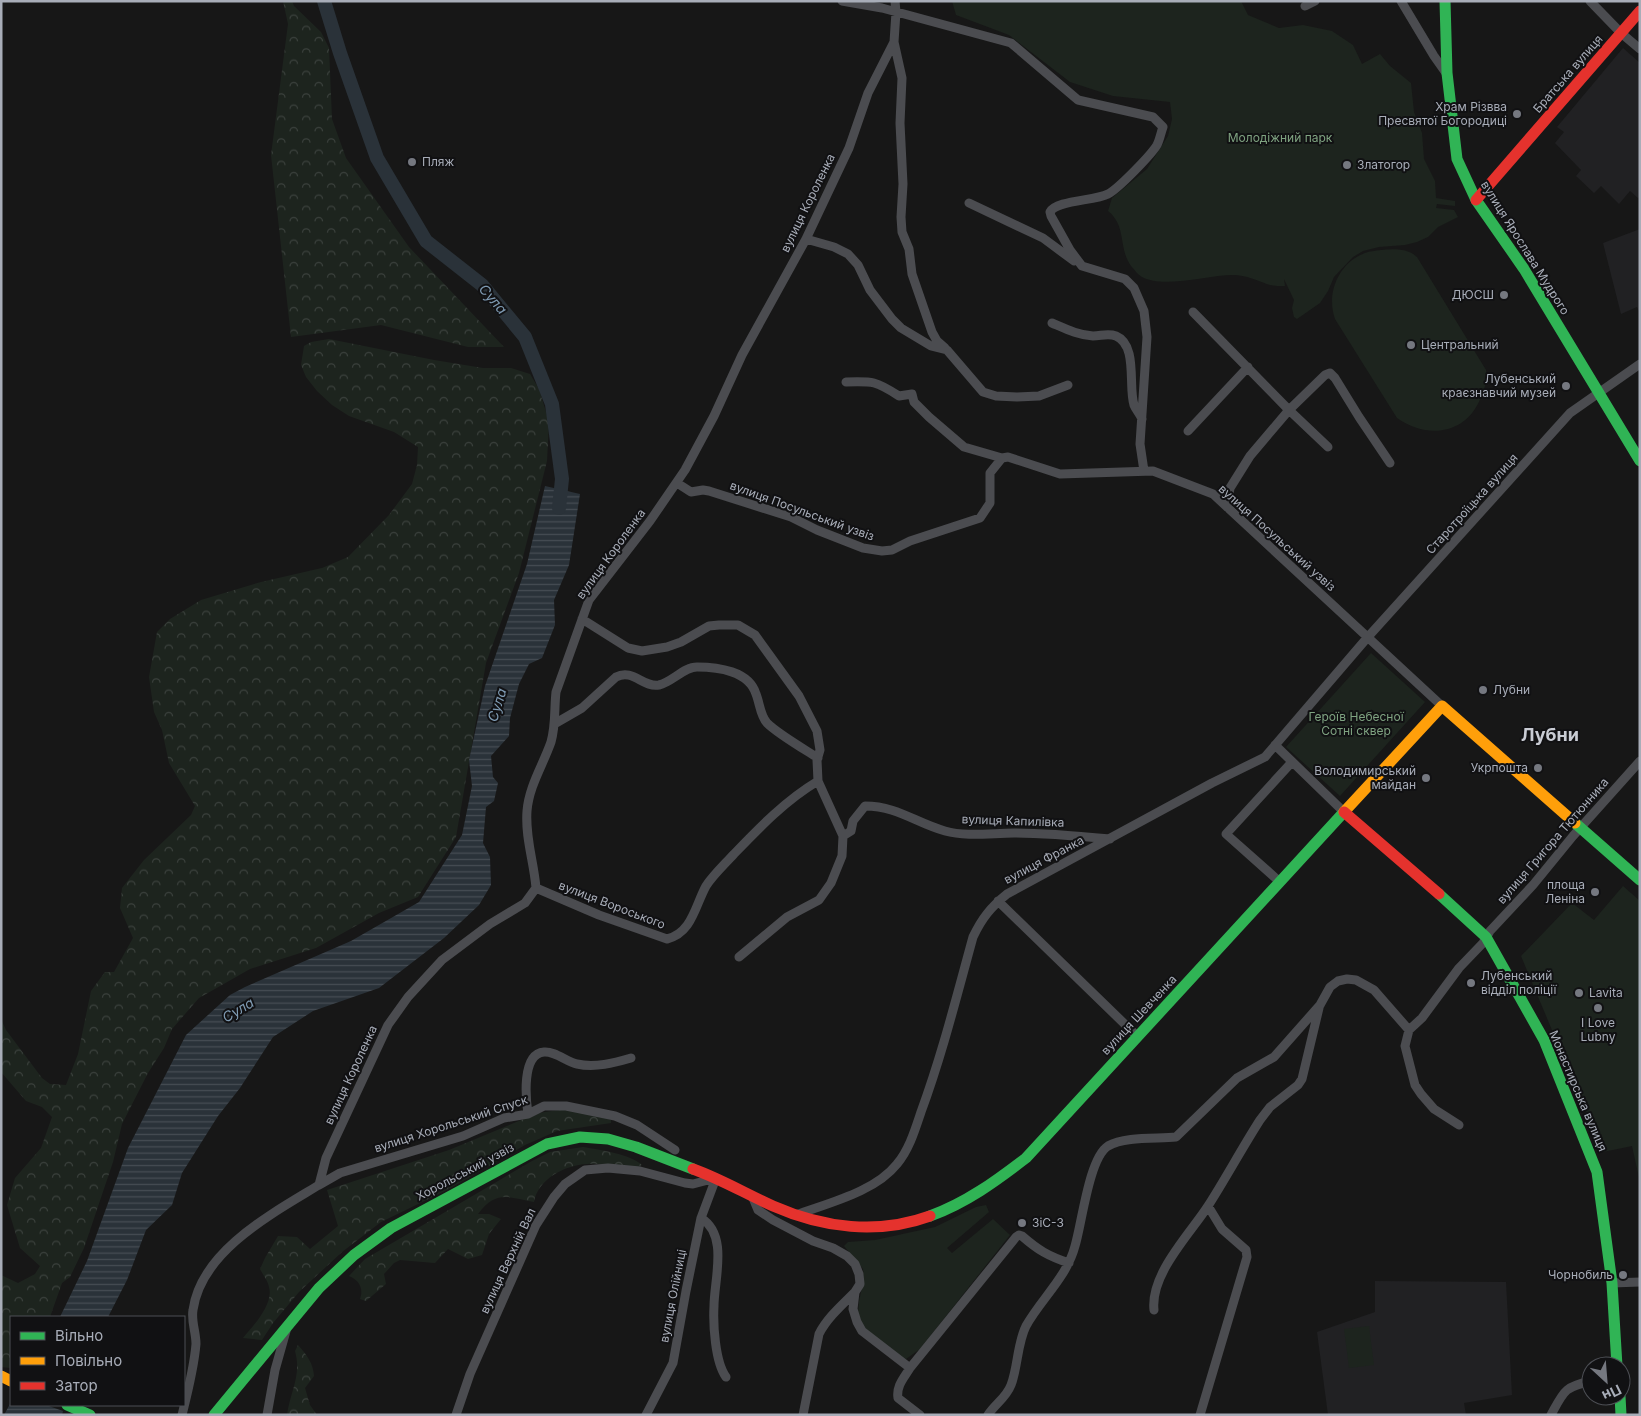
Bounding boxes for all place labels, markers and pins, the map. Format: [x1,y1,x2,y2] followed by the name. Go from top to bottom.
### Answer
[1378,99,1507,128] place label: Храм Різвва Пресвятої Богородиці
[1511,108,1523,120] marker: Храм Різвва Пресвятої Богородиці
[422,154,454,169] place label: Пляж
[406,156,418,168] marker: Пляж
[1357,157,1410,172] place label: Златогор
[1341,159,1353,171] marker: Златогор
[1452,287,1494,302] place label: ДЮСШ
[1498,289,1510,301] marker: ДЮСШ
[1421,337,1499,352] place label: Центральний
[1405,339,1417,351] marker: Центральний
[1442,371,1556,400] place label: Лубенський краєзнавчий музей
[1560,380,1572,392] marker: Лубенський краєзнавчий музей
[1493,682,1530,697] place label: Лубни
[1477,684,1489,696] marker: Лубни
[1471,760,1528,775] place label: Укрпошта
[1532,762,1544,774] marker: Укрпошта
[1314,763,1416,792] place label: Володимирський майдан
[1420,772,1432,784] marker: Володимирський майдан
[1545,877,1585,906] place label: площа Леніна
[1589,886,1601,898] marker: площа Леніна
[1481,968,1558,997] place label: Лубенський відділ поліції
[1465,977,1477,989] marker: Лубенський відділ поліції
[1589,985,1623,1000] place label: Lavita
[1573,987,1585,999] marker: Lavita
[1592,1002,1604,1014] marker: I Love Lubny
[1581,1015,1616,1044] place label: I Love Lubny
[1032,1215,1064,1230] place label: ЗіС-3
[1016,1217,1028,1229] marker: ЗіС-3
[1548,1267,1613,1282] place label: Чорнобиль
[1617,1269,1629,1281] marker: Чорнобиль

